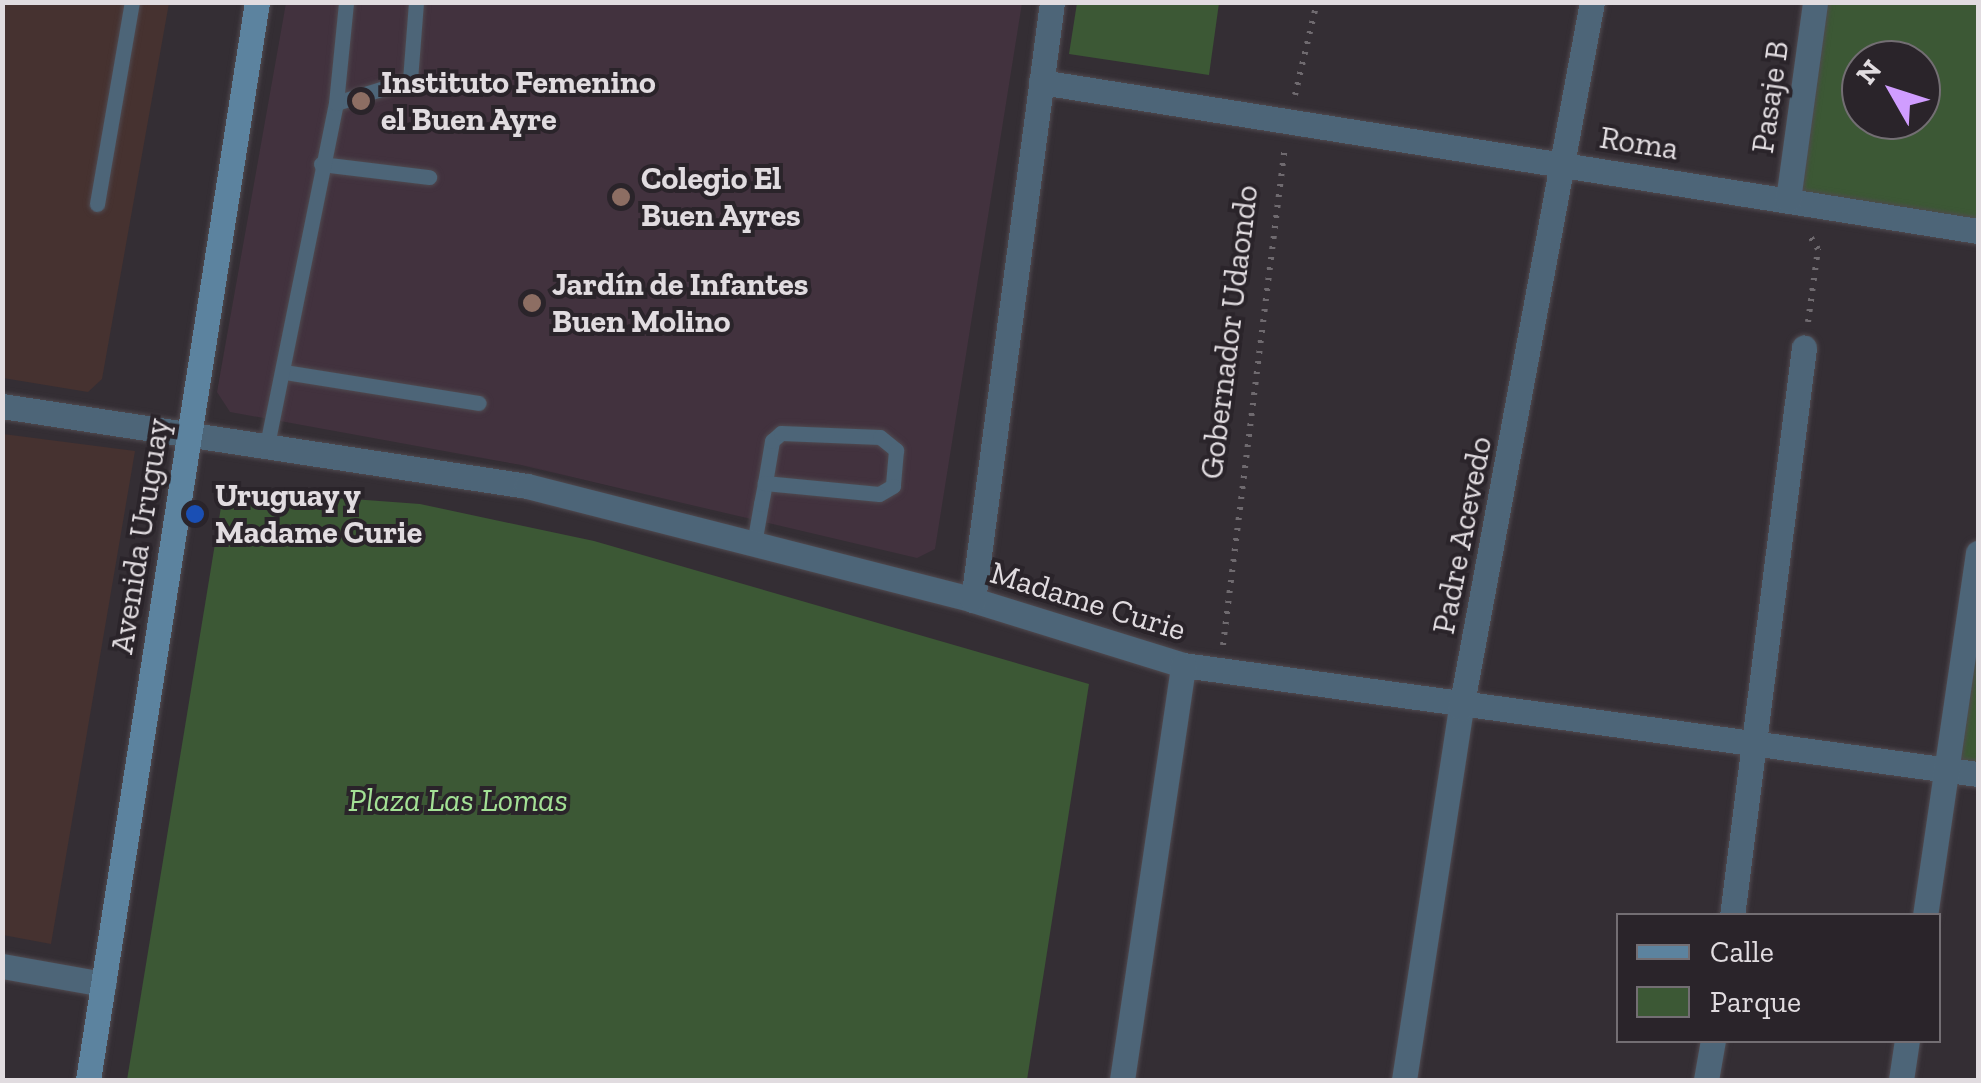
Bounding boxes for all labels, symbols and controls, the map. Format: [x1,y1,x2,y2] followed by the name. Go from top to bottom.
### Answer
[1743,38,1797,156] street label: Pasaje B
[1841,40,1941,140] north arrow
[1849,53,1888,91] text: N
[381,64,656,139] place label: Instituto Femenino el Buen Ayre
[350,90,372,112] marker: Instituto Femenino el Buen Ayre
[1597,118,1681,168] street label: Roma
[641,160,802,235] place label: Colegio El Buen Ayres
[1192,183,1266,481] street label: Gobernador Udaondo
[610,186,632,208] marker: Colegio El Buen Ayres
[552,266,808,341] place label: Jardín de Infantes Buen Molino
[521,292,543,314] marker: Jardín de Infantes Buen Molino
[102,416,178,656] street label: Avenida Uruguay
[1424,433,1500,637] street label: Padre Acevedo
[215,477,422,552] place label: Uruguay y Madame Curie
[184,503,206,525] marker: Uruguay y Madame Curie
[986,553,1190,649] street label: Madame Curie
[348,781,568,819] park label: Plaza Las Lomas
[1616,913,1941,1043] legend
[1710,934,1774,970] text: Calle
[1710,984,1801,1020] text: Parque

